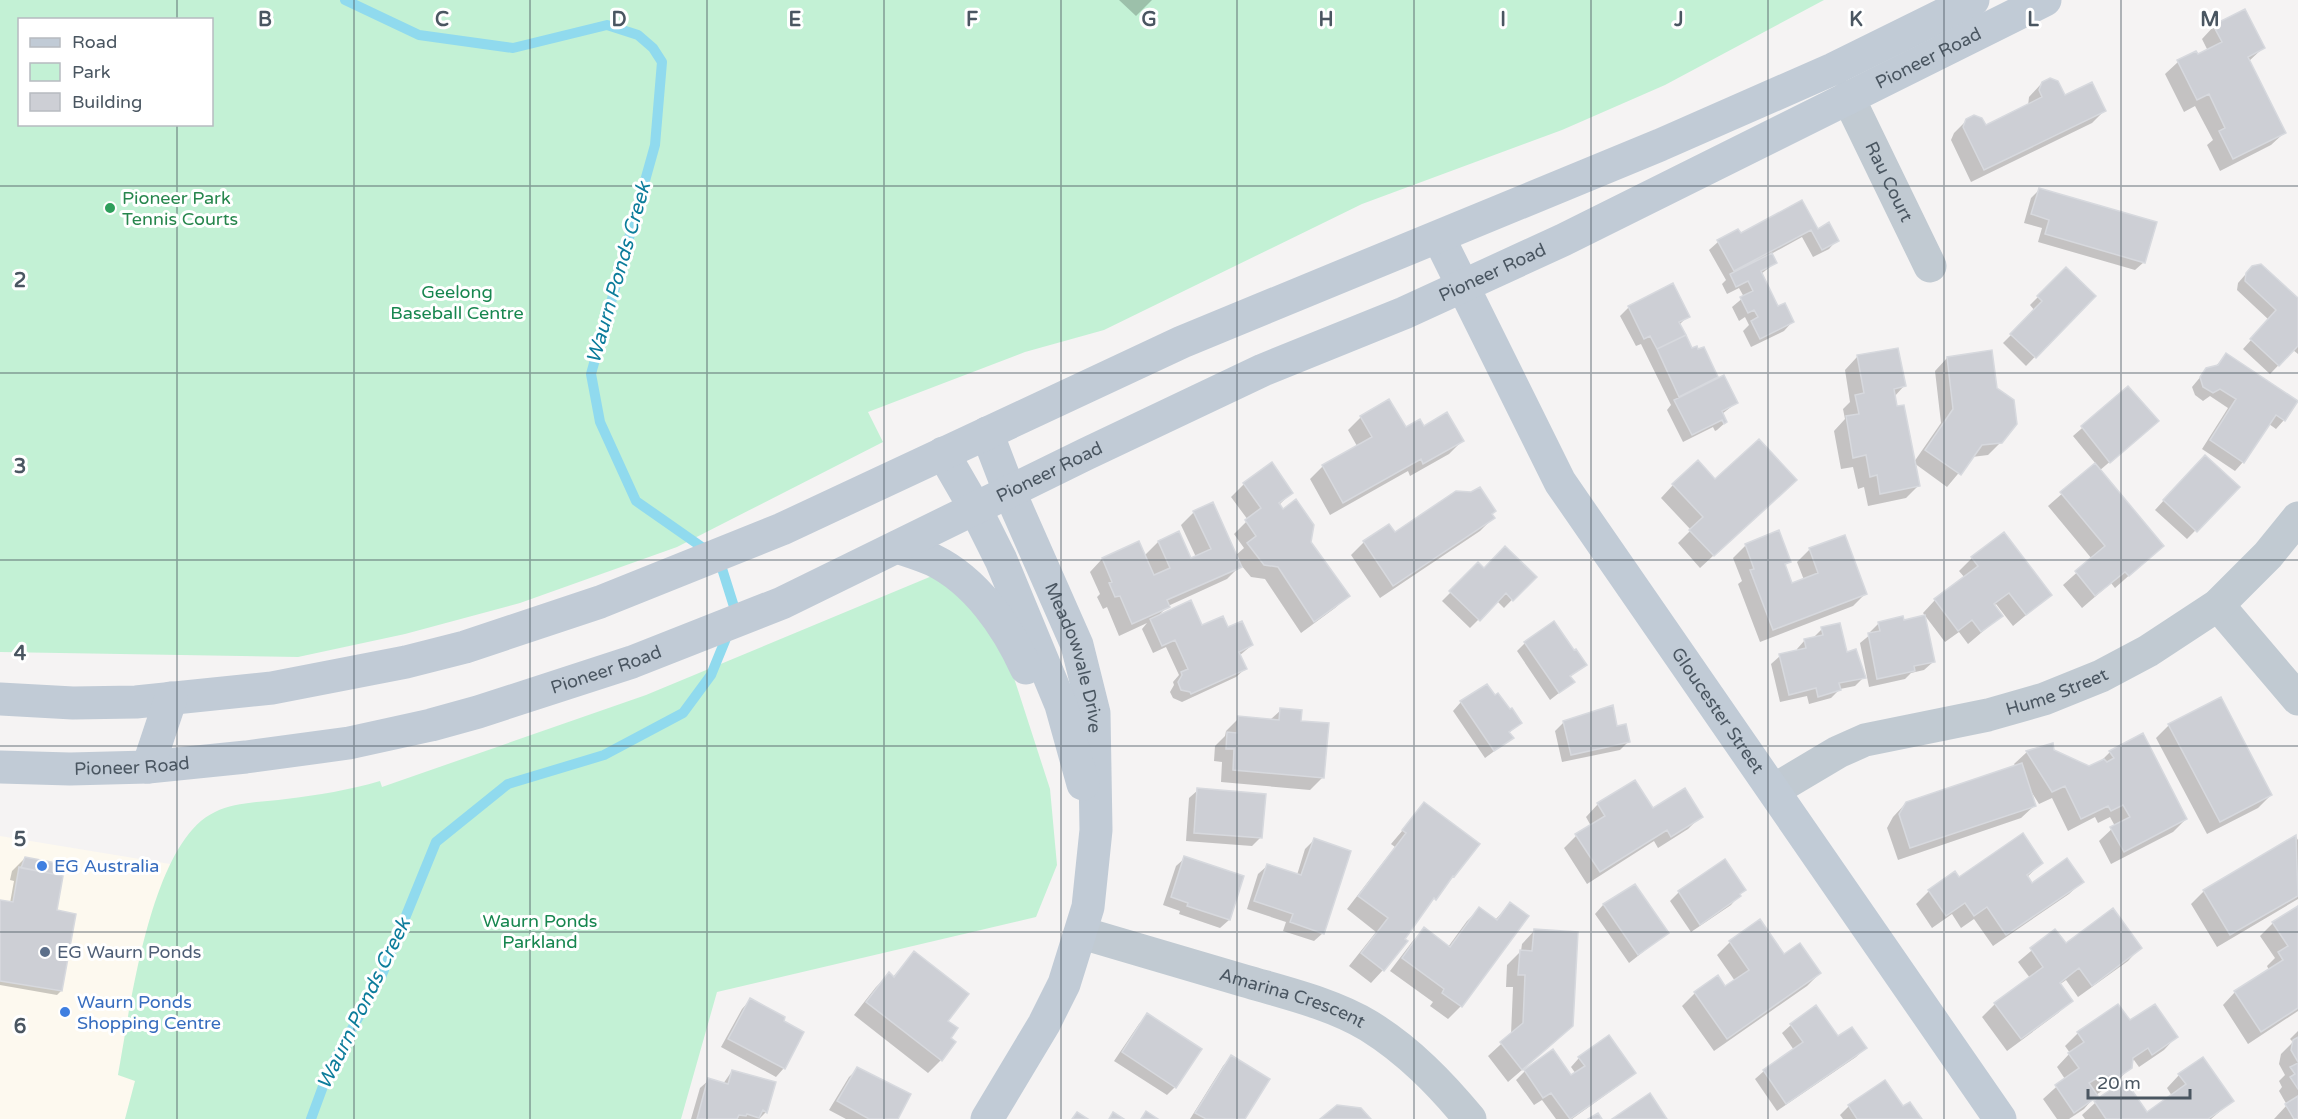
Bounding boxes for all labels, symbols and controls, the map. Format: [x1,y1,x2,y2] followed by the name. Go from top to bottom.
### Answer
[258,8,272,32] text: B
[435,8,449,32] text: C
[611,8,627,32] text: D
[789,8,802,32] text: E
[966,8,978,32] text: F
[1141,8,1157,32] text: G
[1318,8,1334,32] text: H
[1500,8,1506,32] text: I
[1673,8,1684,32] text: J
[1849,8,1863,32] text: K
[2027,8,2039,32] text: L
[2200,8,2220,32] text: M
[18,18,213,126] legend
[1872,22,1985,94] street label: Pioneer Road
[72,31,117,53] text: Road
[72,61,111,83] text: Park
[72,91,142,113] text: Building
[1860,138,1918,225] street label: Rau Court
[582,178,657,366] water label: Waurn Ponds Creek
[122,187,238,230] place label: Pioneer Park Tennis Courts
[103,201,117,215] marker: Pioneer Park Tennis Courts
[1435,238,1549,307] street label: Pioneer Road
[14,269,26,293] text: 2
[390,281,524,324] park label: Geelong Baseball Centre
[993,437,1106,507] street label: Pioneer Road
[14,455,26,479] text: 3
[1040,579,1105,733] street label: Meadowvale Drive
[548,641,665,699] street label: Pioneer Road
[14,642,27,666] text: 4
[1667,643,1769,778] street label: Gloucester Street
[2003,663,2112,720] street label: Hume Street
[74,752,191,780] street label: Pioneer Road
[14,828,26,852] text: 5
[54,855,159,877] place label: EG Australia
[35,859,49,873] marker: EG Australia
[483,910,597,953] park label: Waurn Ponds Parkland
[312,913,417,1093] water label: Waurn Ponds Creek
[57,941,201,963] place label: EG Waurn Ponds
[38,945,52,959] marker: EG Waurn Ponds
[1217,963,1369,1033] street label: Amarina Crescent
[77,991,221,1034] place label: Waurn Ponds Shopping Centre
[58,1005,72,1019] marker: Waurn Ponds Shopping Centre
[14,1015,26,1039] text: 6
[2088,1062,2190,1100] scale bar
[2097,1072,2141,1094] text: 20 m

